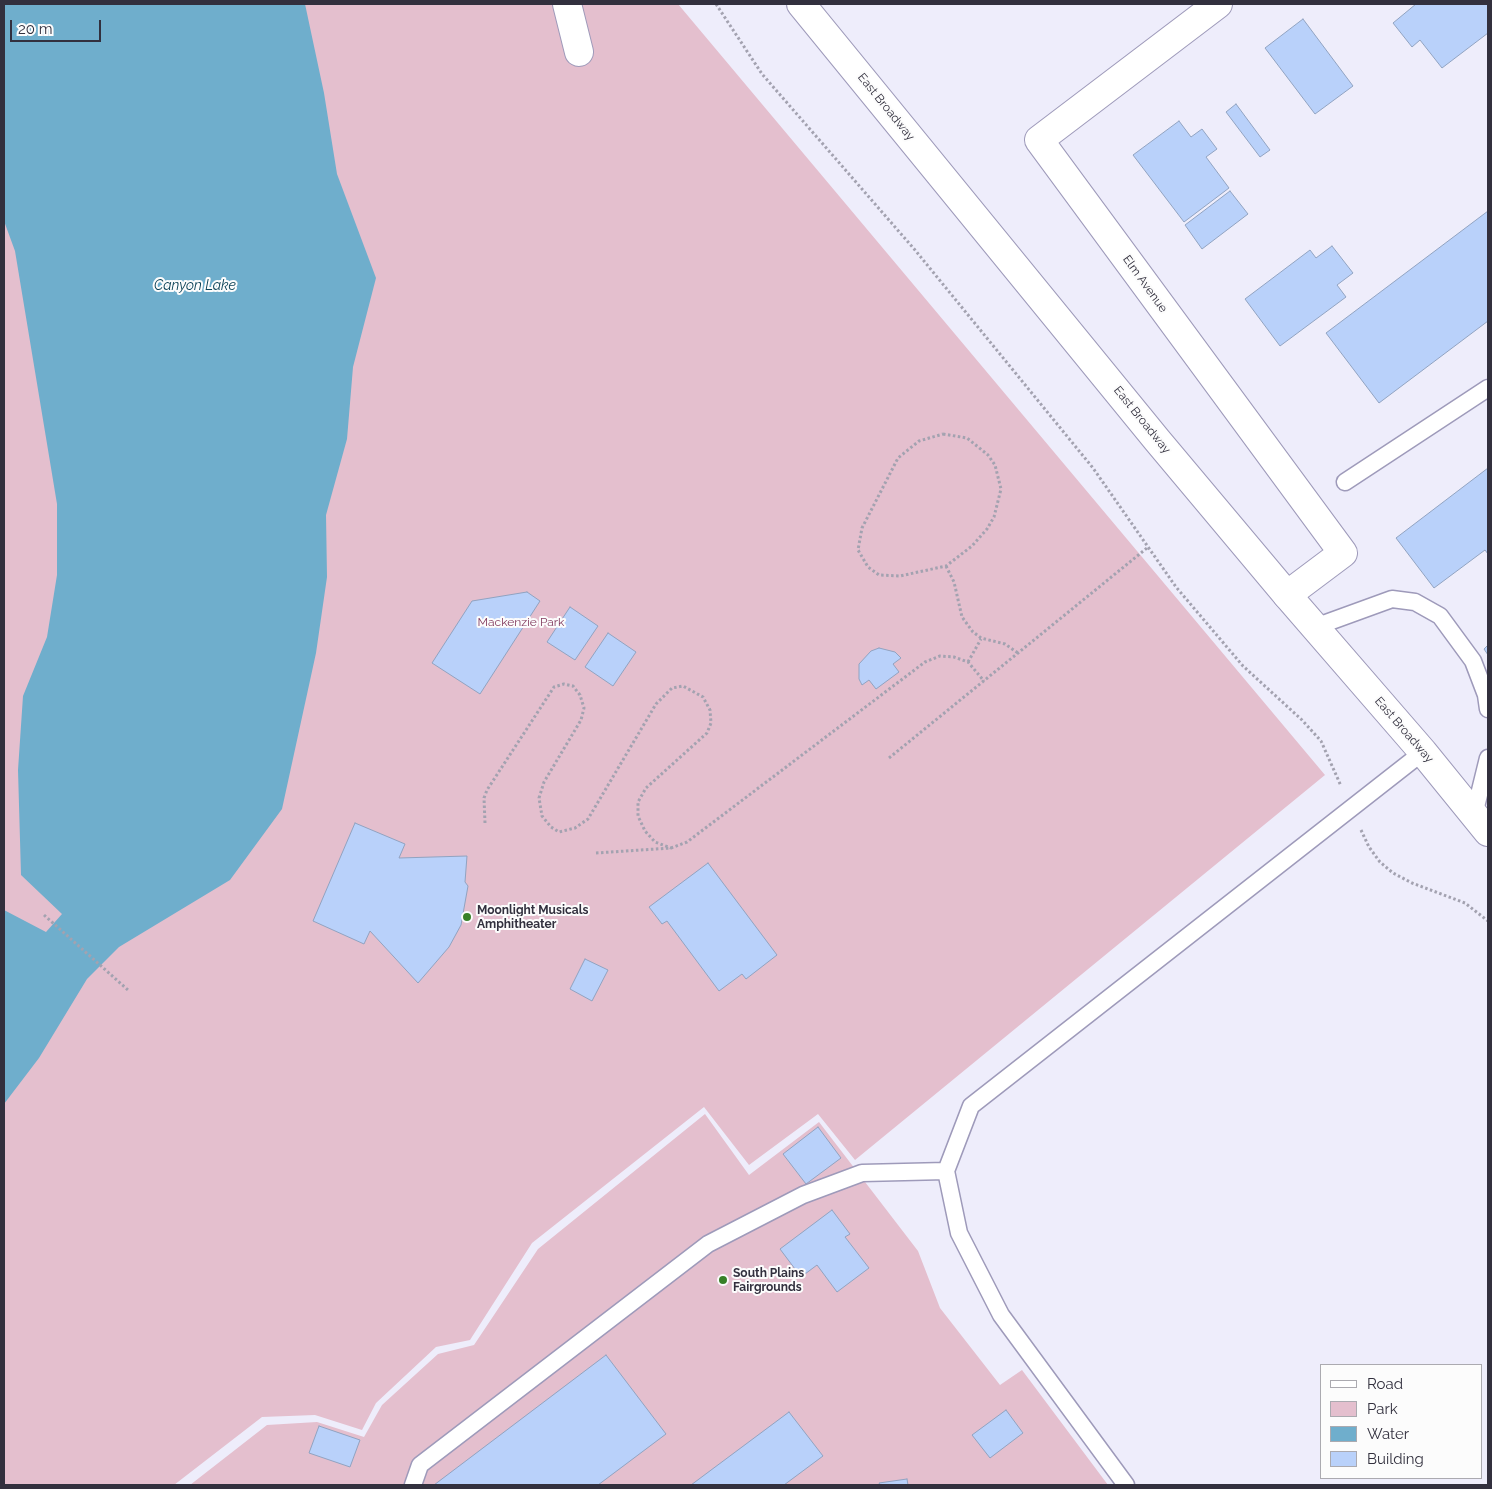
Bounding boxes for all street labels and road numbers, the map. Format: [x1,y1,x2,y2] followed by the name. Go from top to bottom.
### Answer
[855,70,917,144] street label: East Broadway
[1120,253,1170,315] street label: Elm Avenue
[1111,383,1173,457] street label: East Broadway
[1372,694,1436,766] street label: East Broadway

